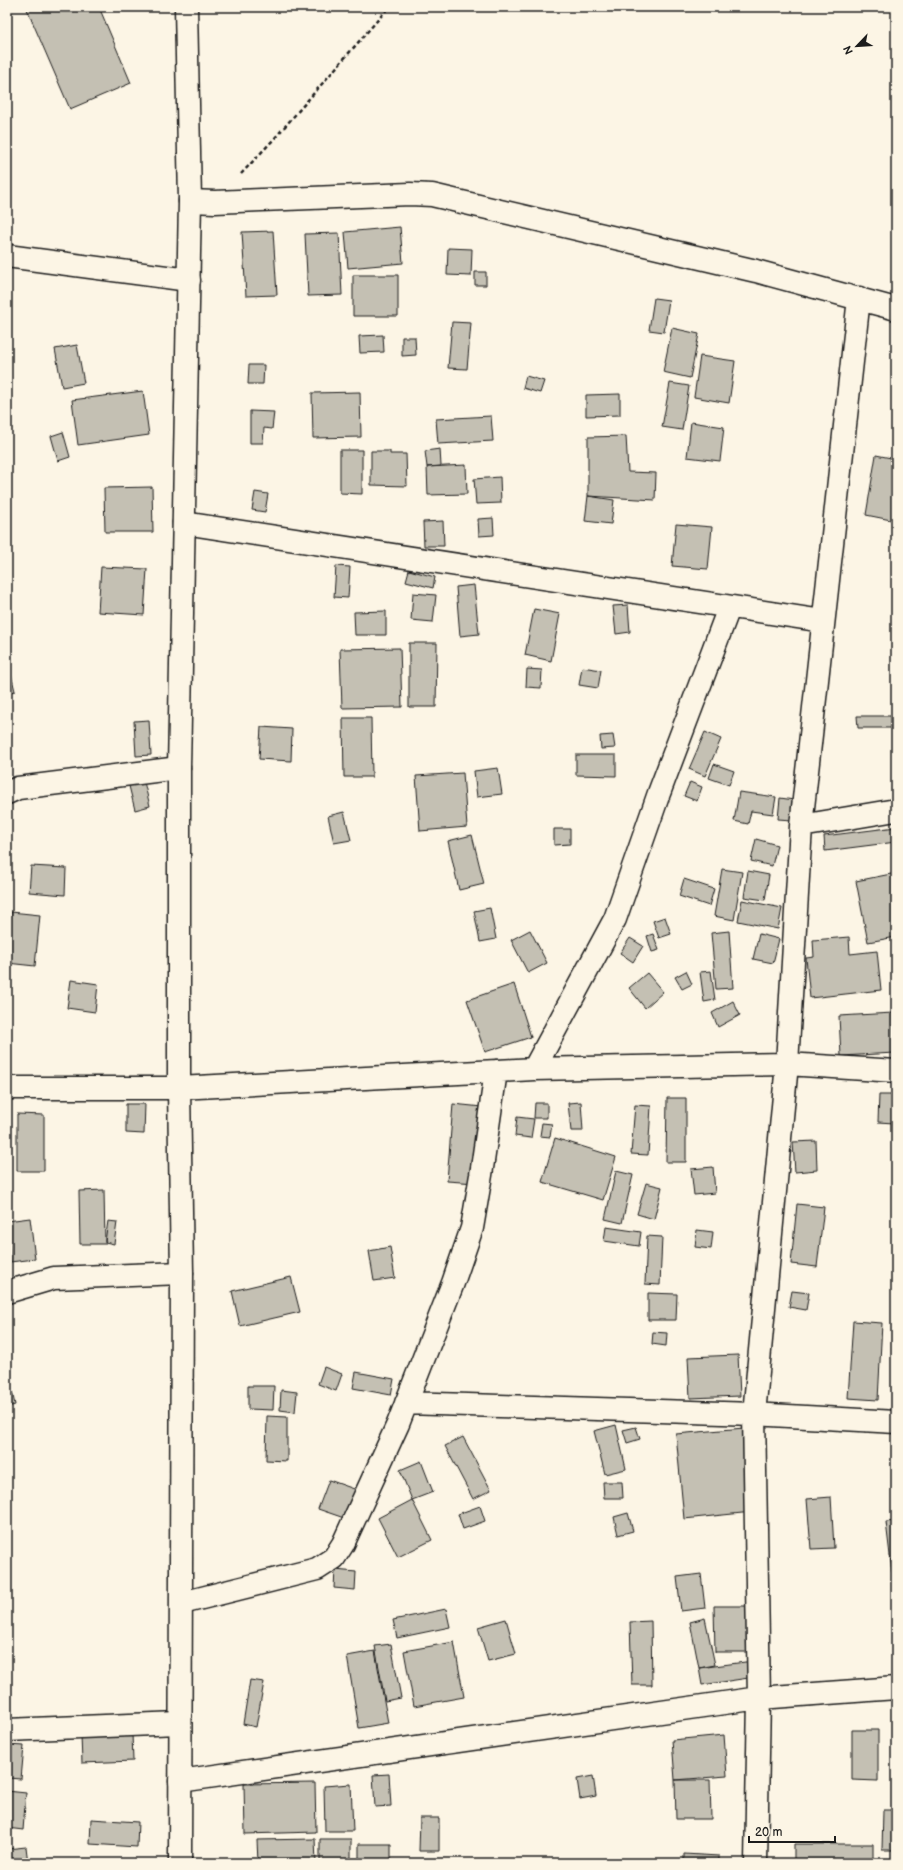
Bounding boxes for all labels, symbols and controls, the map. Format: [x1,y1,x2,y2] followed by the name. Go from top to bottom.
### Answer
[837,26,877,66] north arrow
[841,44,856,57] text: N
[749,1818,835,1844] scale bar
[755,1825,782,1840] text: 20 m

